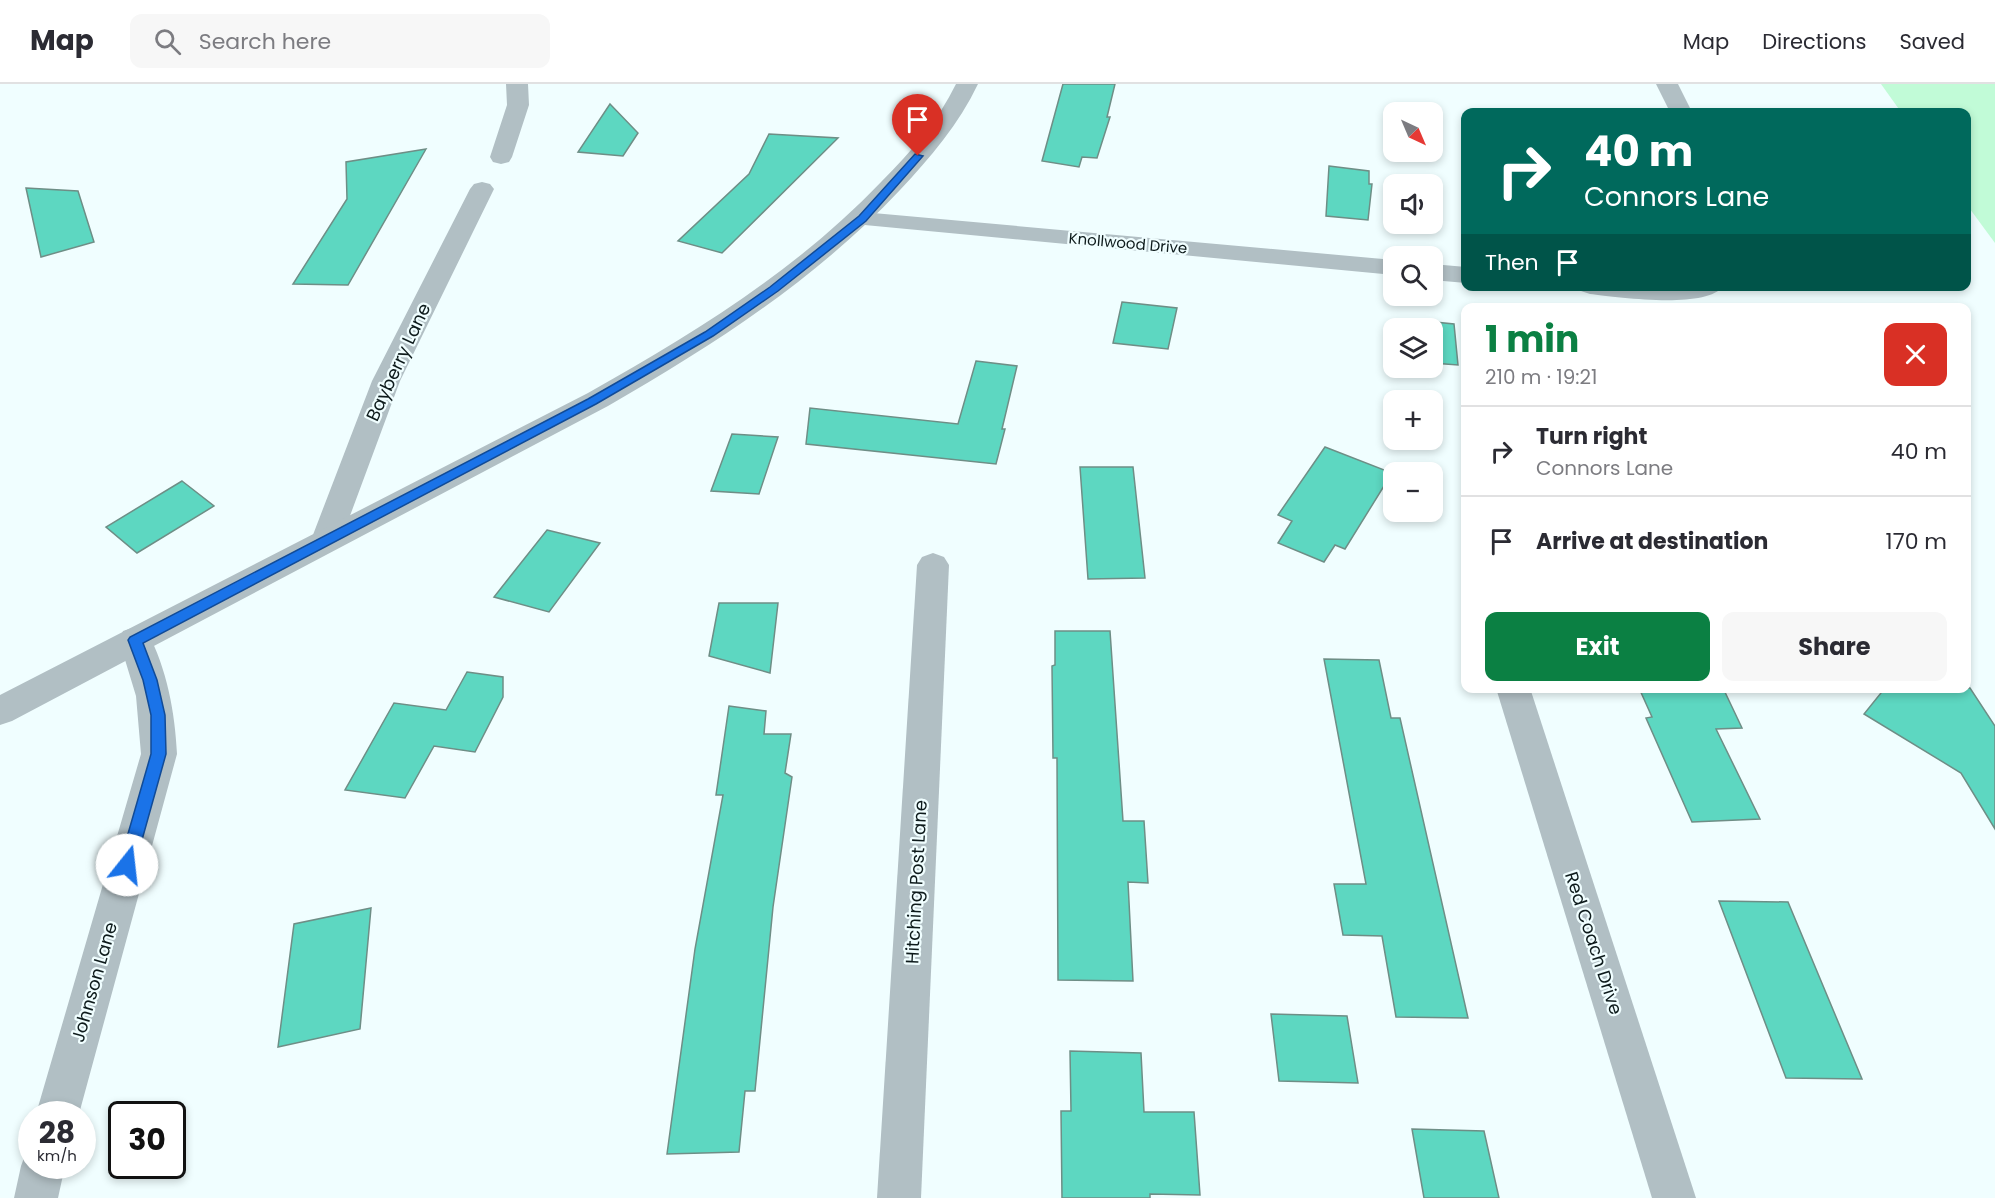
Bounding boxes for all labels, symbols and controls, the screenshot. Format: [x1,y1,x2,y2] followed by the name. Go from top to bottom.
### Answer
[130,14,550,68] search box
[30,21,94,60] text: Map
[151,25,184,58] icon: search
[199,26,331,57] text: Search here
[1683,27,1729,56] text: Map
[1762,27,1866,56] text: Directions
[1899,27,1965,56] text: Saved
[892,94,943,156] pin
[1383,102,1443,162] north arrow
[1383,102,1443,522] map controls
[901,103,934,136] icon: arrive
[1584,122,1693,181] text: 40 m
[1485,132,1563,210] icon: right
[1383,174,1443,234] button: sound
[1584,178,1769,215] text: Connors Lane
[1068,227,1188,259] street label: Knollwood Drive
[1383,246,1443,306] button: search
[1551,246,1584,279] icon: arrive
[1485,247,1539,278] text: Then
[360,299,436,425] street label: Bayberry Lane
[1485,314,1579,365] text: 1 min
[1383,318,1443,378] button: layers
[1884,323,1947,386] button: close
[1485,363,1597,391] text: 210 m · 19:21
[1383,390,1443,450] button: +
[1536,421,1647,452] text: Turn right
[1485,435,1518,468] icon: right
[1891,436,1947,467] text: 40 m
[1536,454,1673,482] text: Connors Lane
[1383,462,1443,522] button: −
[1485,525,1518,558] icon: arrive
[1536,526,1768,557] text: Arrive at destination
[1886,526,1947,557] text: 170 m
[1485,612,1710,681] button: Exit
[1722,612,1947,681] button: Share
[899,799,933,965] street label: Hitching Post Lane
[95,833,159,897] position arrow
[1559,868,1629,1018] street label: Red Coach Drive
[65,919,123,1045] street label: Johnson Lane
[108,1101,186,1179] speed limit sign: 30
[39,1111,75,1154] text: 28
[37,1145,77,1166] text: km/h

